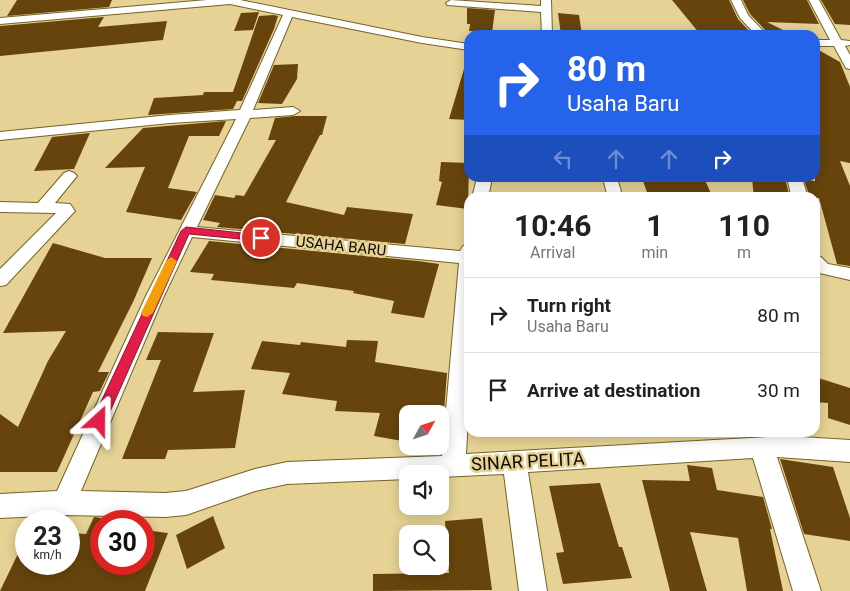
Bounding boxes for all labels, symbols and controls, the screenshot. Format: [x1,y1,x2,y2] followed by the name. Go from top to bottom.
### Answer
[567,49,646,90] text: 80 m
[484,50,549,115] icon: right
[567,91,679,116] text: Usaha Baru
[549,145,577,173] icon: left
[602,145,630,173] icon: ahead
[655,145,683,173] icon: ahead
[708,145,736,173] icon: right
[514,208,591,243] text: 10:46
[646,208,663,243] text: 1
[718,208,770,243] text: 110
[240,217,282,259] pin
[247,224,275,252] icon: arrive
[295,232,387,260] street label: USAHA BARU
[530,243,575,262] text: Arrival
[641,243,668,262] text: min
[737,243,751,262] text: m
[527,294,611,317] text: Turn right
[484,301,512,329] icon: right
[757,304,800,327] text: 80 m
[527,317,609,336] text: Usaha Baru
[484,376,512,404] icon: arrive
[527,379,700,402] text: Arrive at destination
[757,379,800,402] text: 30 m
[72,394,124,446] position arrow
[399,405,449,455] north arrow
[399,405,449,575] map controls
[471,448,586,474] street label: SINAR PELITA
[399,465,449,515] button: sound
[90,510,155,575] speed limit sign: 30
[33,522,62,551] text: 23
[399,525,449,575] button: search
[33,548,62,562] text: km/h

